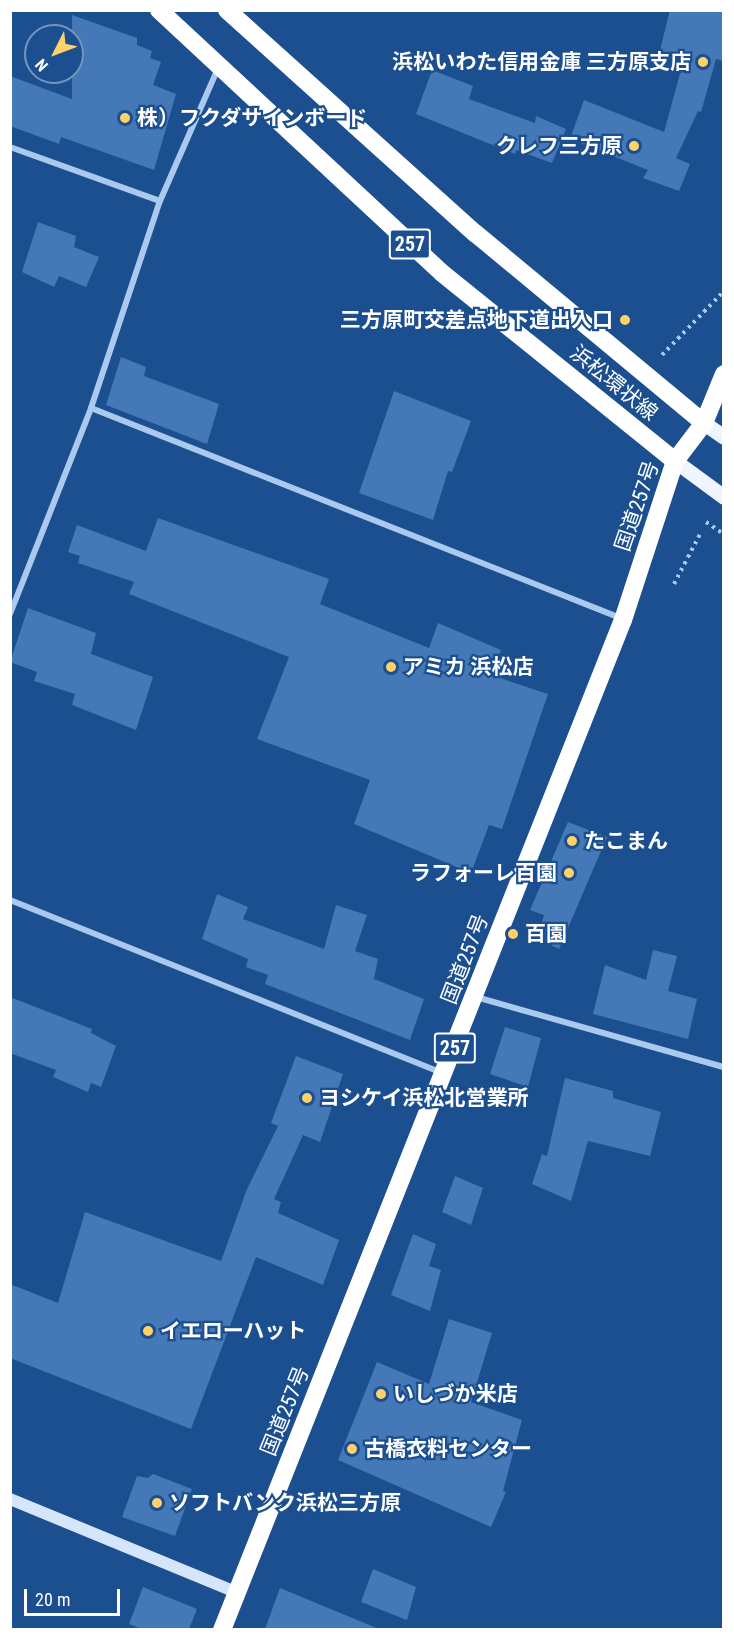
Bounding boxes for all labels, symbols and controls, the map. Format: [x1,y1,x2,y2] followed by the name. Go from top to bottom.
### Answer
[24,24,84,84] north arrow
[392,49,691,75] place label: 浜松いわた信用金庫 三方原支店
[31,55,52,75] text: N
[696,55,710,69] marker: 浜松いわた信用金庫 三方原支店
[137,105,368,131] place label: 株）フクダサインボード
[118,111,132,125] marker: 株）フクダサインボード
[496,133,622,159] place label: クレフ三方原
[627,139,641,153] marker: クレフ三方原
[388,227,432,261] road number: 257
[340,307,613,333] place label: 三方原町交差点地下道出入口
[618,313,632,327] marker: 三方原町交差点地下道出入口
[565,340,663,426] street label: 浜松環状線
[610,457,664,555] street label: 国道257号
[403,654,534,680] place label: アミカ 浜松店
[384,660,398,674] marker: アミカ 浜松店
[584,828,668,854] place label: たこまん
[565,834,579,848] marker: たこまん
[410,860,557,886] place label: ラフォーレ百園
[562,866,576,880] marker: ラフォーレ百園
[436,911,494,1007] street label: 国道257号
[525,921,567,947] place label: 百園
[506,927,520,941] marker: 百園
[432,1031,478,1065] road number: 257
[319,1085,529,1111] place label: ヨシケイ浜松北営業所
[300,1091,314,1105] marker: ヨシケイ浜松北営業所
[160,1318,307,1344] place label: イエローハット
[141,1324,155,1338] marker: イエローハット
[256,1363,314,1459] street label: 国道257号
[393,1381,519,1407] place label: いしづか米店
[374,1387,388,1401] marker: いしづか米店
[364,1436,532,1462] place label: 古橋衣料センター
[345,1442,359,1456] marker: 古橋衣料センター
[169,1490,400,1516] place label: ソフトバンク浜松三方原
[150,1496,164,1510] marker: ソフトバンク浜松三方原
[27,1577,123,1615] scale bar
[35,1589,70,1610] text: 20 m

